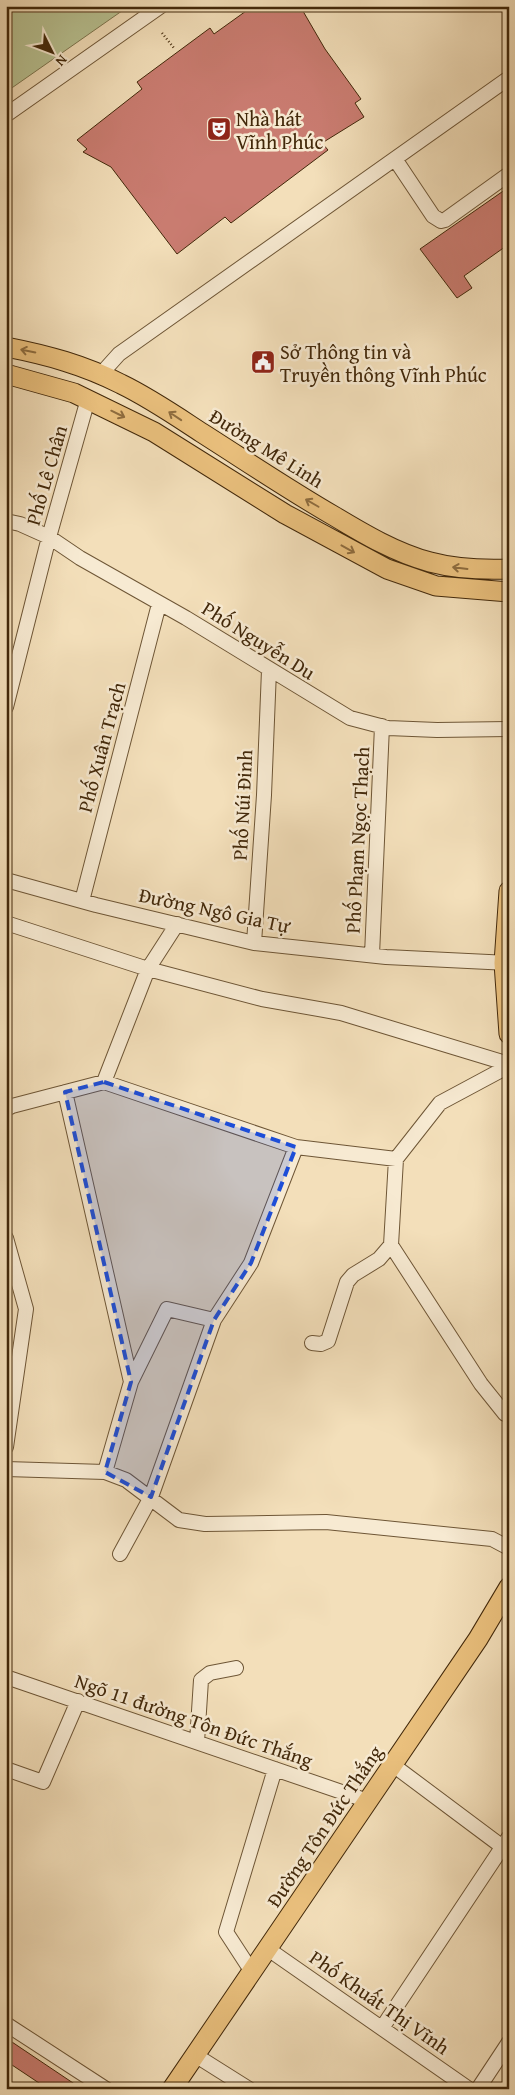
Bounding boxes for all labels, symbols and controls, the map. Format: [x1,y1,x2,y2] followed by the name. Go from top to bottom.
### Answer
[28,28,78,78] north arrow
[51,51,72,71] text: N
[236,104,323,156] place label: Nhà hát Vĩnh Phúc
[206,116,232,142] theatre icon: Nhà hát Vĩnh Phúc
[280,337,487,389] place label: Sở Thông tin và Truyền thông Vĩnh Phúc
[20,346,36,355] one-way arrow
[250,349,276,375] public building icon: Sở Thông tin và Truyền thông Vĩnh Phúc
[204,401,330,495] street label: Đường Mê Linh
[110,409,125,419] one-way arrow
[169,410,183,420] one-way arrow
[18,422,74,528] street label: Phố Lê Chân
[306,498,320,508] one-way arrow
[340,545,354,555] one-way arrow
[452,562,468,572] one-way arrow
[197,594,321,686] street label: Phố Nguyễn Du
[70,679,132,815] street label: Phố Xuân Trạch
[338,746,376,934] street label: Phố Phạm Ngọc Thạch
[225,749,259,861] street label: Phố Núi Đinh
[137,880,294,940] street label: Đường Ngô Gia Tự
[71,1666,317,1774] street label: Ngõ 11 đường Tôn Đức Thắng
[259,1739,389,1913] street label: Đường Tôn Đức Thắng
[304,1943,456,2061] street label: Phố Khuất Thị Vĩnh

